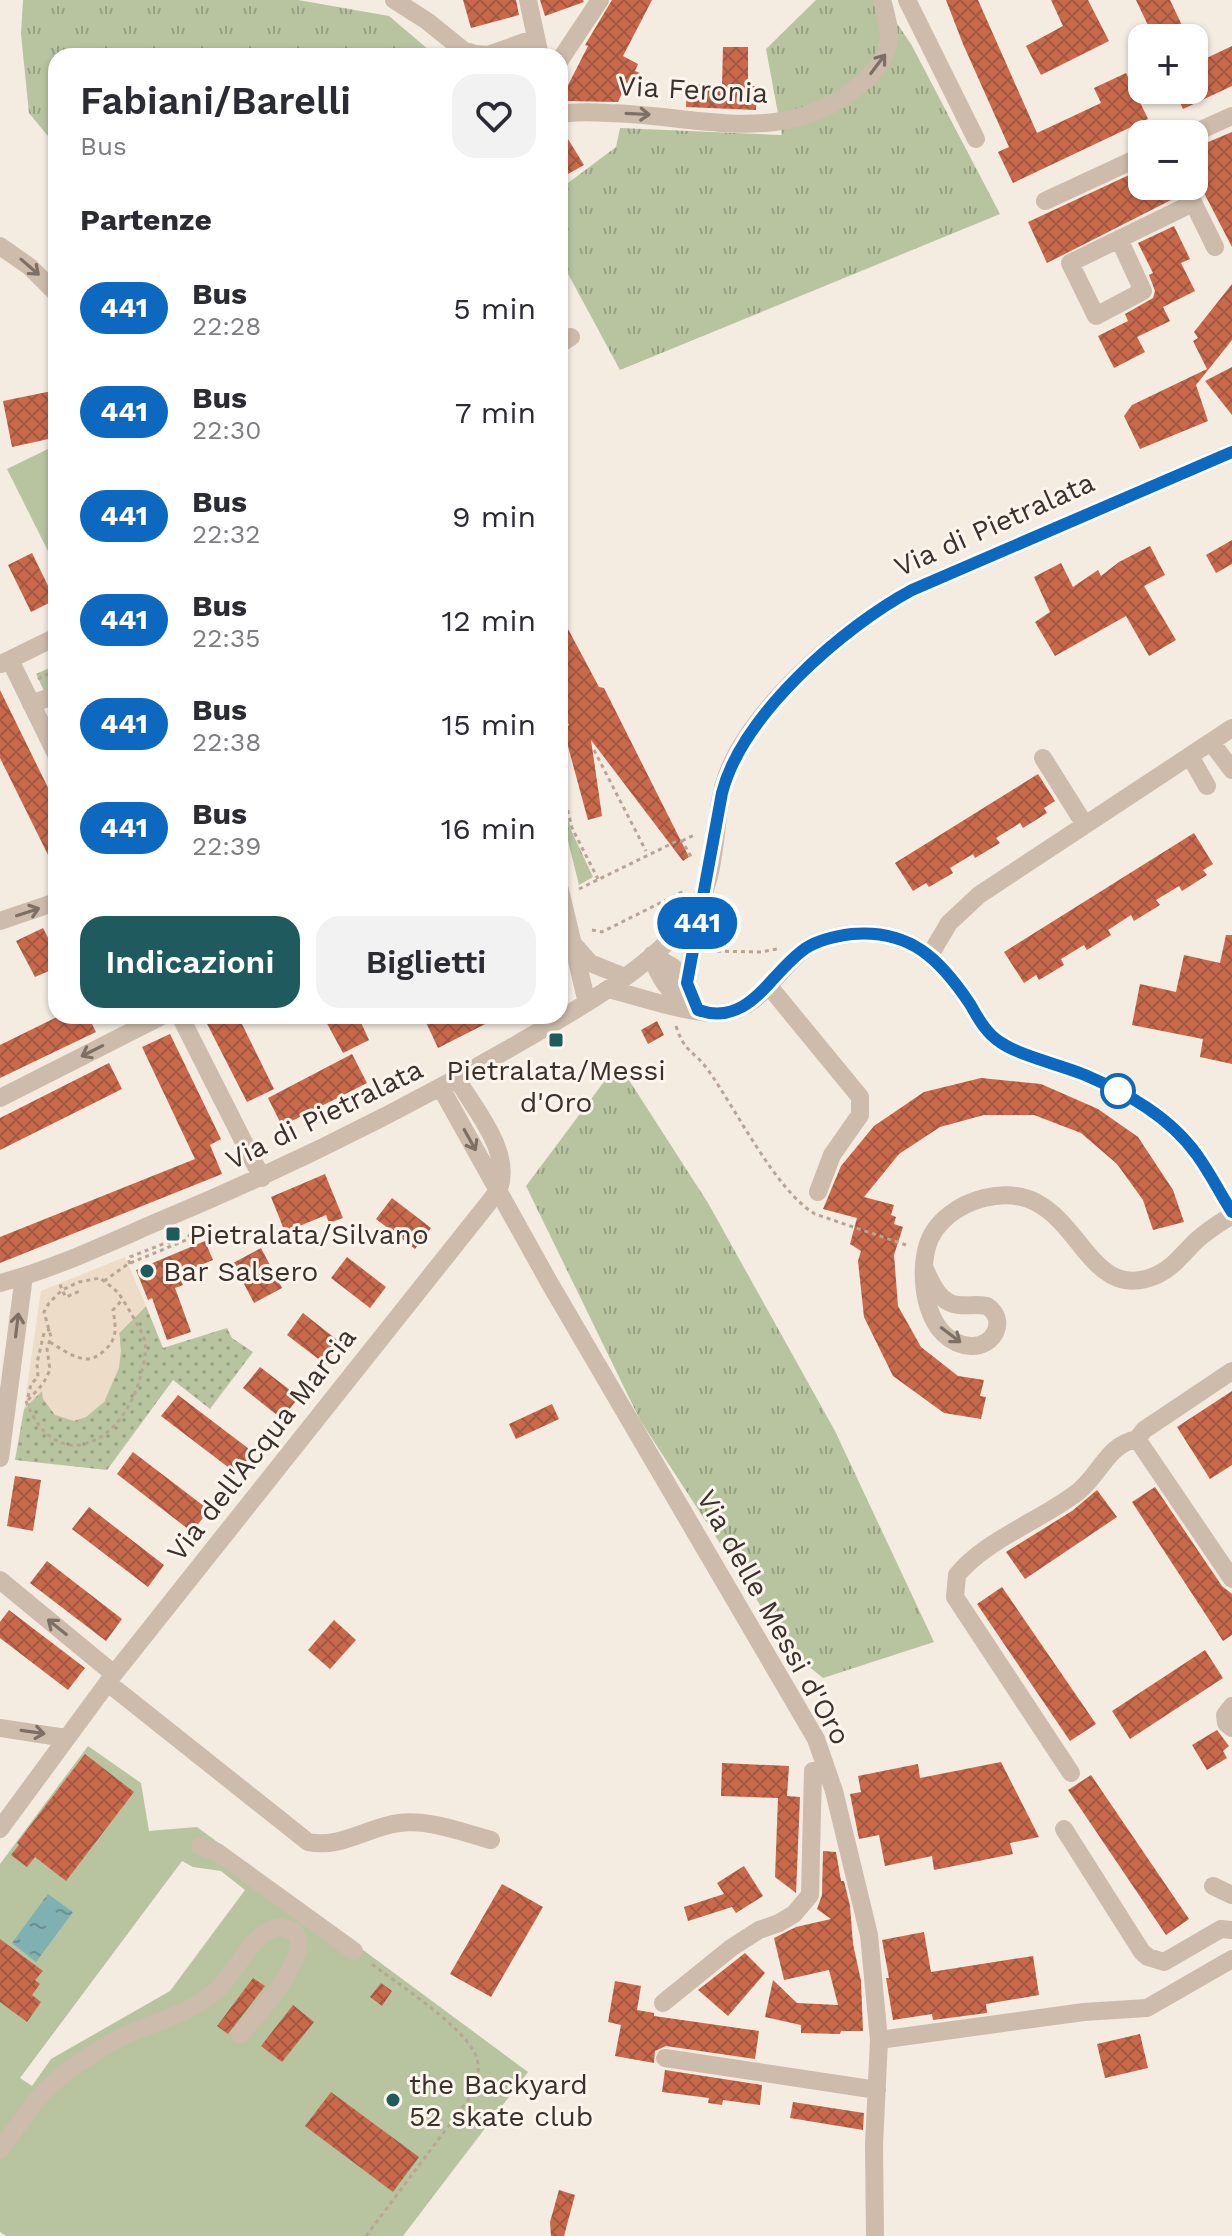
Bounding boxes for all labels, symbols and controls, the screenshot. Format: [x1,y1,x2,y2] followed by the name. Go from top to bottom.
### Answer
[1128,24,1208,200] map controls
[1128,24,1208,104] button: +
[870,54,887,76] one-way arrow
[617,69,769,110] street label: Via Feronia
[452,74,536,158] button: heart
[80,79,351,123] text: Fabiani/Barelli
[624,106,651,121] one-way arrow
[1128,120,1208,200] button: −
[80,131,127,161] text: Bus
[80,202,212,237] text: Partenze
[19,258,39,276] one-way arrow
[192,276,247,311] text: Bus
[100,291,148,324] text: 441
[453,291,536,326] text: 5 min
[192,311,261,341] text: 22:28
[192,380,247,415] text: Bus
[100,395,148,428] text: 441
[455,395,536,430] text: 7 min
[192,415,261,445] text: 22:30
[889,466,1099,583] street label: Via di Pietralata
[192,484,247,519] text: Bus
[100,499,148,532] text: 441
[452,499,536,534] text: 9 min
[192,519,260,549] text: 22:32
[192,588,247,623] text: Bus
[100,603,148,636] text: 441
[441,603,536,638] text: 12 min
[192,623,260,653] text: 22:35
[192,692,247,727] text: Bus
[100,707,148,740] text: 441
[441,707,536,742] text: 15 min
[192,727,261,757] text: 22:38
[192,796,247,831] text: Bus
[100,811,148,844] text: 441
[441,811,536,846] text: 16 min
[192,831,261,861] text: 22:39
[651,897,743,949] line badge: 441
[15,904,40,918] one-way arrow
[673,906,721,939] text: 441
[80,916,300,1008] button: Indicazioni
[316,916,536,1008] button: Biglietti
[547,1031,565,1049] marker: Pietralata/Messi d'Oro
[81,1044,105,1059] one-way arrow
[220,1052,428,1176] street label: Via di Pietralata
[446,1054,666,1119] place label: Pietralata/Messi d'Oro
[1101,1074,1135,1108] unlabelled marker
[462,1127,478,1151] one-way arrow
[189,1218,429,1251] place label: Pietralata/Silvano
[164,1225,182,1243] marker: Pietralata/Silvano
[163,1255,318,1288] place label: Bar Salsero
[138,1262,156,1280] marker: Bar Salsero
[10,1312,25,1339] one-way arrow
[160,1321,363,1568] street label: Via dell'Acqua Marcia
[940,1326,961,1344] one-way arrow
[690,1484,857,1750] street label: Via delle Messi d'Oro
[47,1618,68,1636] one-way arrow
[20,1725,45,1740] one-way arrow
[409,2068,593,2133] place label: the Backyard 52 skate club
[384,2091,402,2109] marker: the Backyard 52 skate club

